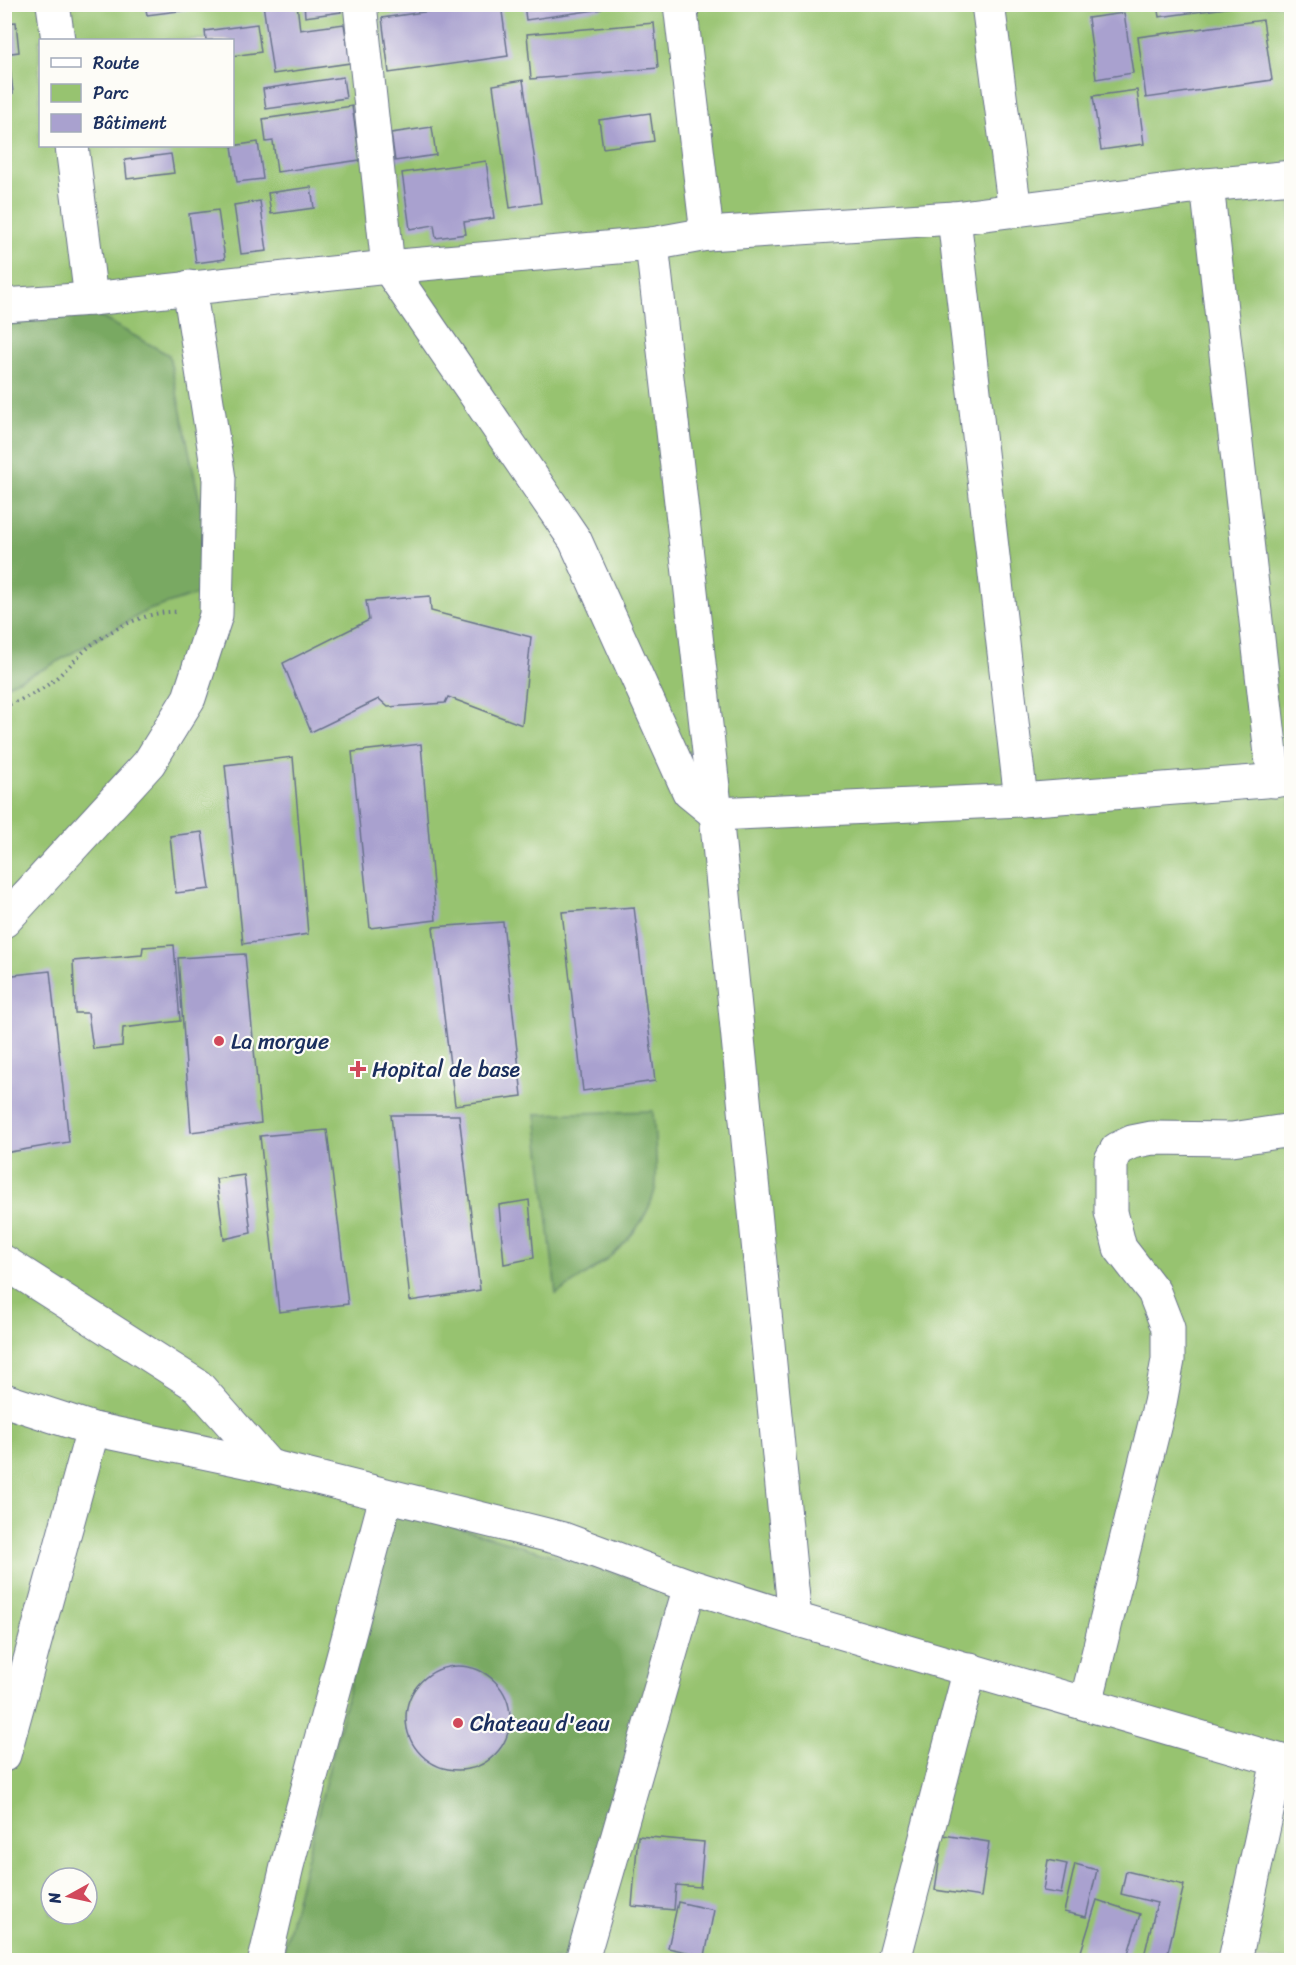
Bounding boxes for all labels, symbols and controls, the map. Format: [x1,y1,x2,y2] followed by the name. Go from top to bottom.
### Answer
[39,39,234,147] legend
[93,47,140,79] text: Route
[93,77,129,109] text: Parc
[93,107,167,139] text: Bâtiment
[231,1022,329,1061] place label: La morgue
[212,1034,226,1048] marker: La morgue
[372,1050,521,1089] place label: Hopital de base
[349,1060,367,1078] marker: Hopital de base
[470,1704,610,1743] place label: Chateau d'eau
[451,1716,465,1730] marker: Chateau d'eau
[39,1866,99,1926] north arrow
[39,1890,70,1907] text: N

